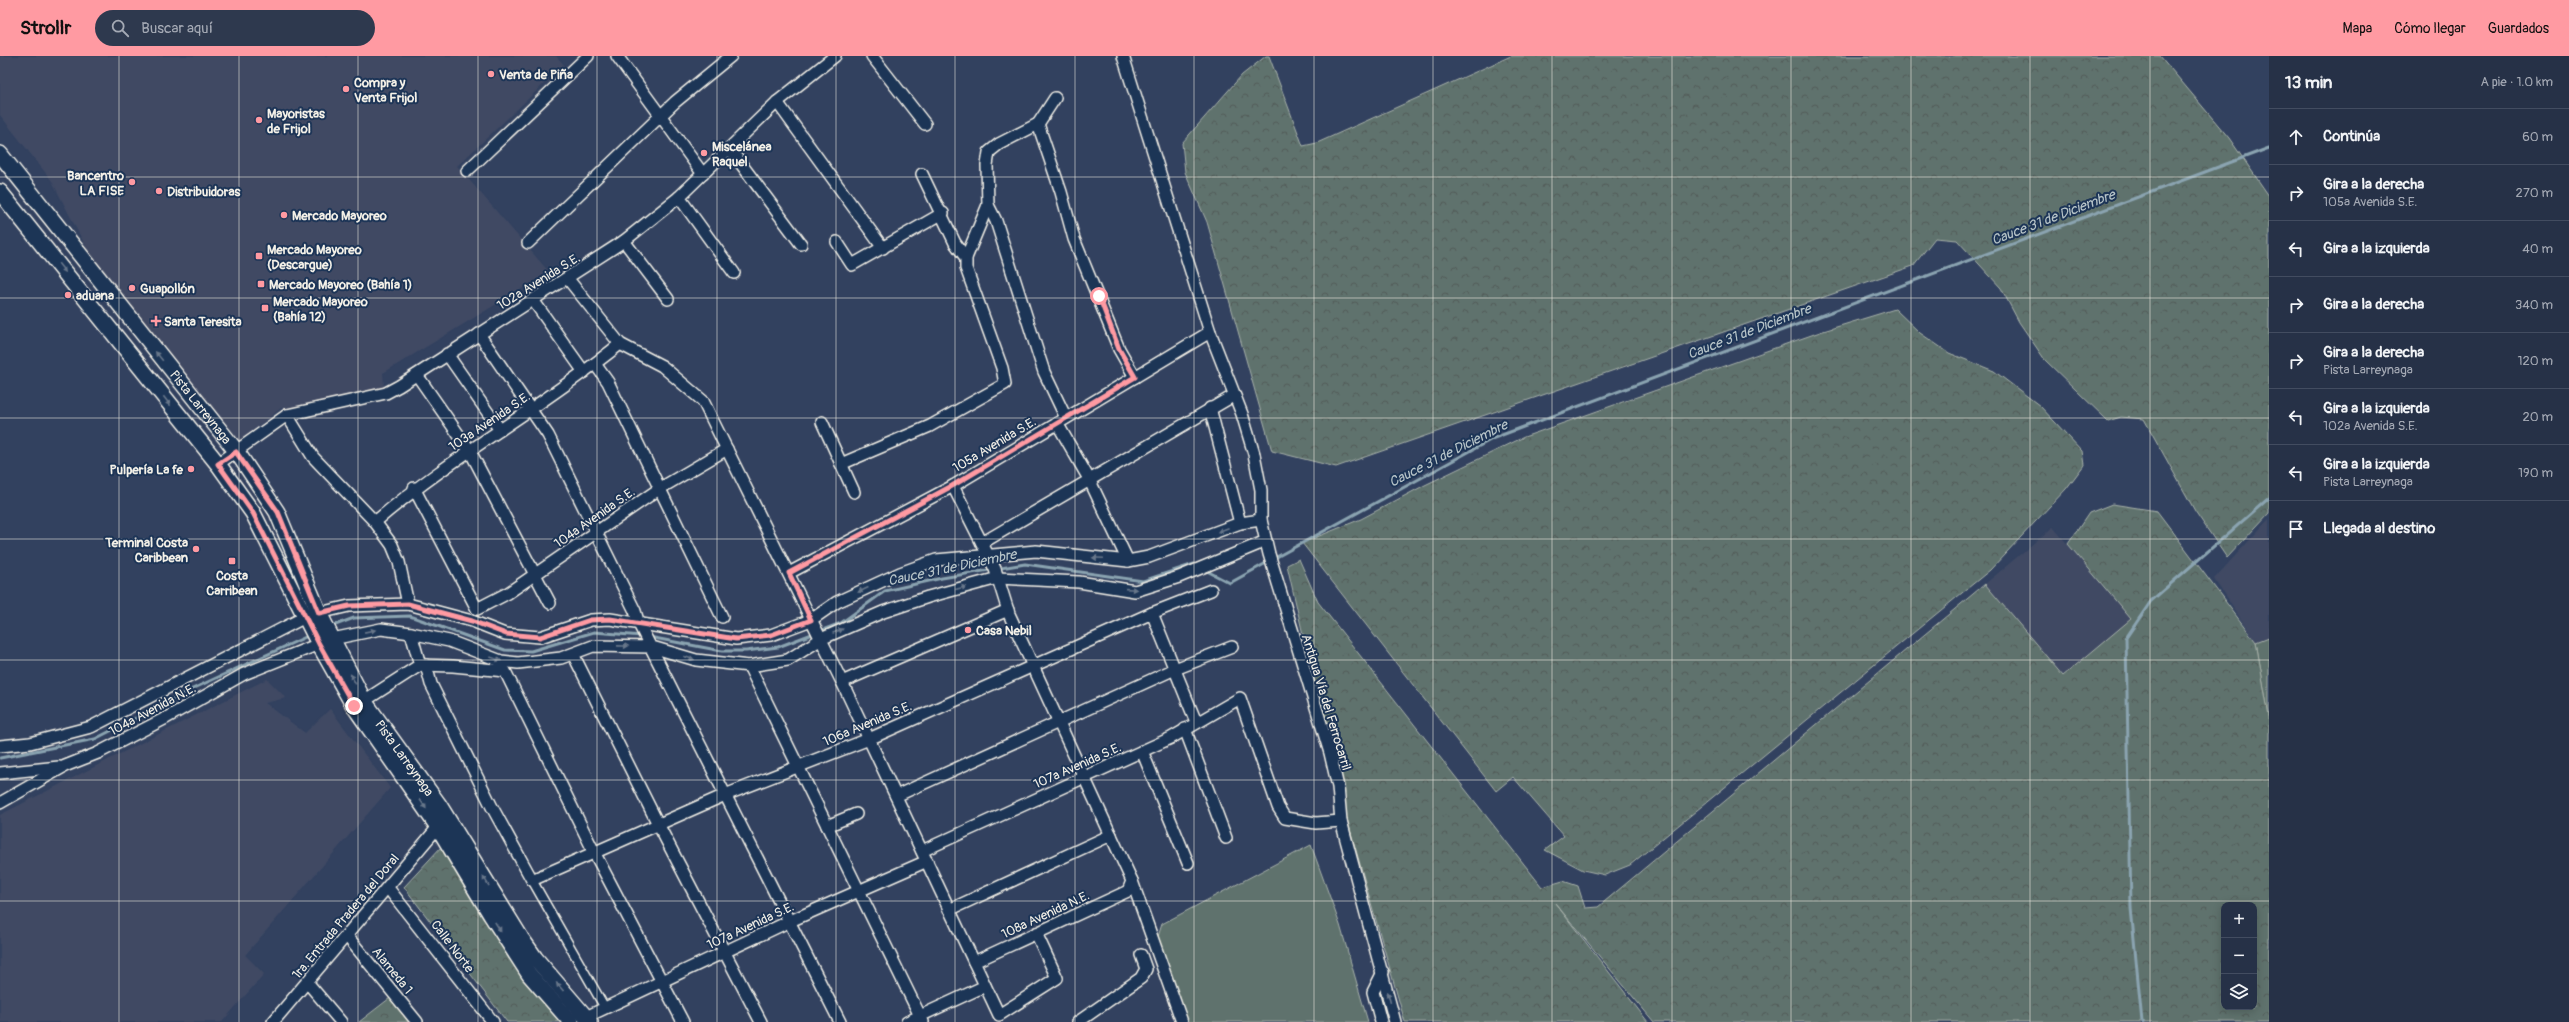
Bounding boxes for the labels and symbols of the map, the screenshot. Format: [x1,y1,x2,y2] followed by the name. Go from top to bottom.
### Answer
[499,67,573,83] place label: Venta de Piña
[486,69,496,79] marker: Venta de Piña
[354,75,417,106] place label: Compra y Venta Frijol
[341,84,351,94] marker: Compra y Venta Frijol
[267,106,325,137] place label: Mayoristas de Frijol
[254,115,264,125] marker: Mayoristas de Frijol
[712,139,771,170] place label: Miscelánea Raquel
[699,148,709,158] marker: Miscelánea Raquel
[67,168,124,199] place label: Bancentro LA FISE
[127,177,137,187] marker: Bancentro LA FISE
[167,184,240,200] place label: Distribuidoras
[1989,185,2119,249] water label: Cauce 31 de Diciembre
[154,186,164,196] marker: Distribuidoras
[292,208,387,224] place label: Mercado Mayoreo
[279,210,289,220] marker: Mercado Mayoreo
[267,242,362,273] place label: Mercado Mayoreo (Descargue)
[494,250,583,314] street label: 102a Avenida S.E.
[254,251,264,261] marker: Mercado Mayoreo (Descargue)
[58,262,66,273] one-way arrow
[269,277,412,293] place label: Mercado Mayoreo (Bahía 1)
[256,279,266,289] marker: Mercado Mayoreo (Bahía 1)
[140,281,196,297] place label: Guapollón
[127,283,137,293] marker: Guapollón
[1090,287,1108,305] route start
[76,288,114,304] place label: aduana
[63,290,73,300] marker: aduana
[273,294,368,325] place label: Mercado Mayoreo (Bahía 12)
[1685,299,1815,363] water label: Cauce 31 de Diciembre
[260,303,270,313] marker: Mercado Mayoreo (Bahía 12)
[164,314,242,330] place label: Santa Teresita
[151,316,161,326] marker: Santa Teresita
[155,351,163,362] one-way arrow
[166,367,235,448] street label: Pista Larreynaga
[446,389,533,455] street label: 103a Avenida S.E.
[163,396,171,407] one-way arrow
[950,414,1039,476] street label: 105a Avenida S.E.
[1386,415,1512,491] water label: Cauce 31 de Diciembre
[109,462,184,478] place label: Pulpería La fe
[186,464,196,474] marker: Pulpería La fe
[551,484,638,552] street label: 104a Avenida S.E.
[1217,527,1229,533] one-way arrow
[104,535,189,566] place label: Terminal Costa Caribbean
[191,544,201,554] marker: Terminal Costa Caribbean
[886,545,1020,589] water label: Cauce 31 de Diciembre
[1092,554,1104,561] one-way arrow
[227,556,237,566] marker: Costa Carribean
[206,568,258,599] place label: Costa Carribean
[955,585,967,591] one-way arrow
[1125,586,1137,593] one-way arrow
[857,587,869,593] one-way arrow
[976,623,1032,639] place label: Casa Nebil
[963,625,973,635] marker: Casa Nebil
[364,628,376,634] one-way arrow
[833,628,844,634] one-way arrow
[1298,632,1354,772] street label: Antigua Vía del Ferrocarril
[617,643,630,649] one-way arrow
[684,655,696,661] one-way arrow
[490,656,502,662] one-way arrow
[350,673,356,685] one-way arrow
[106,680,199,740] street label: 104a Avenida N.E.
[345,697,363,715] route end
[821,698,914,750] street label: 106a Avenida S.E.
[371,717,437,799] street label: Pista Larreynaga
[1031,739,1124,792] street label: 107a Avenida S.E.
[419,799,427,809] one-way arrow
[289,851,403,982] street label: 1ra. Entrada Pradera del Doral
[482,876,490,886] one-way arrow
[999,888,1092,942] street label: 108a Avenida N.E.
[704,899,797,953] street label: 107a Avenida S.E.
[427,917,477,976] street label: Calle Norte
[494,921,501,933] one-way arrow
[368,944,416,997] street label: Alameda 1
[556,982,565,993] one-way arrow
[1386,991,1392,1003] one-way arrow

